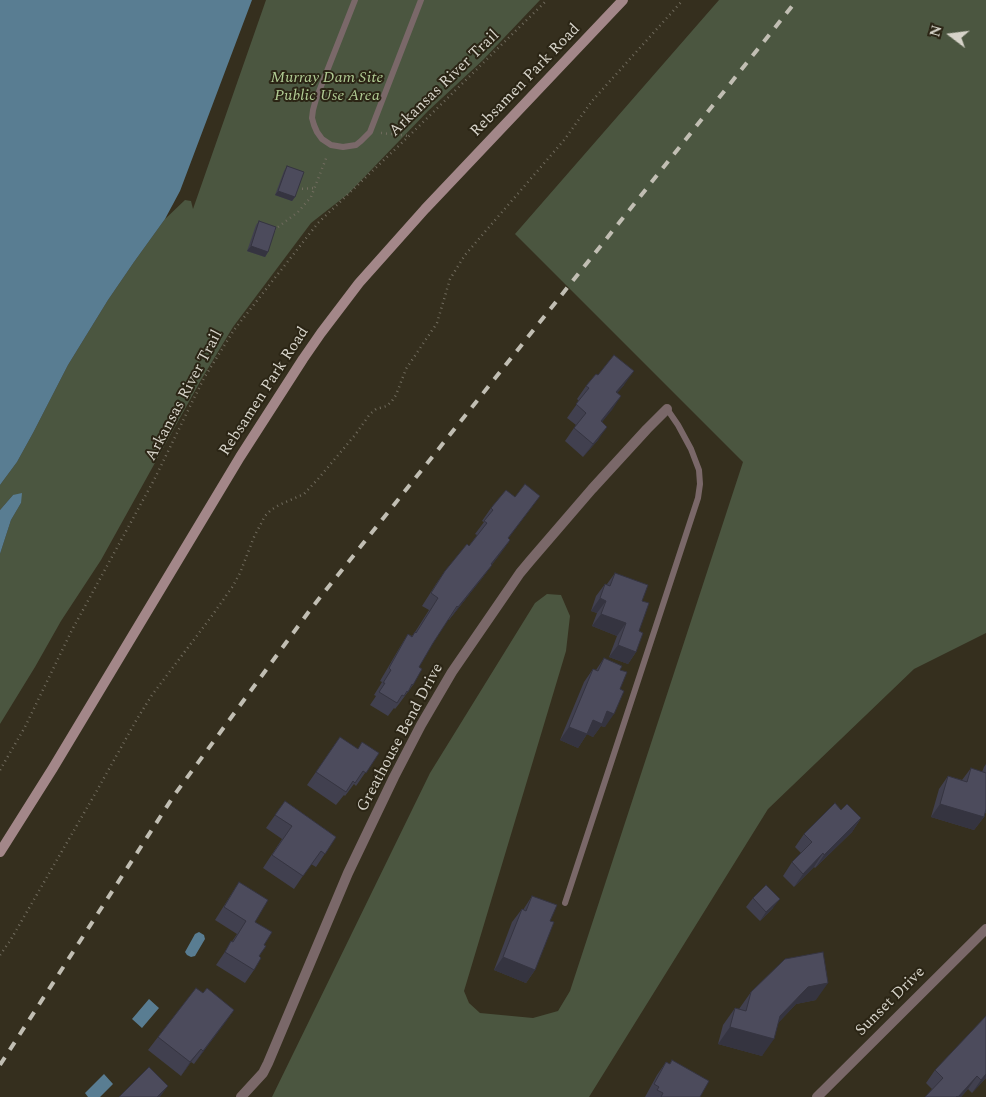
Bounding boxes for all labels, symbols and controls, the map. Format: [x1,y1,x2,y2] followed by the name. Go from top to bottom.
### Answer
[926,10,976,60] north arrow
[467,20,585,142] street label: Rebsamen Park Road
[924,23,948,39] text: N
[386,27,504,141] street label: Arkansas River Trail
[271,69,383,107] park label: Murray Dam Site Public Use Area
[216,324,314,460] street label: Rebsamen Park Road
[142,327,228,465] street label: Arkansas River Trail
[354,660,448,816] street label: Greathouse Bend Drive
[852,963,930,1041] street label: Sunset Drive

